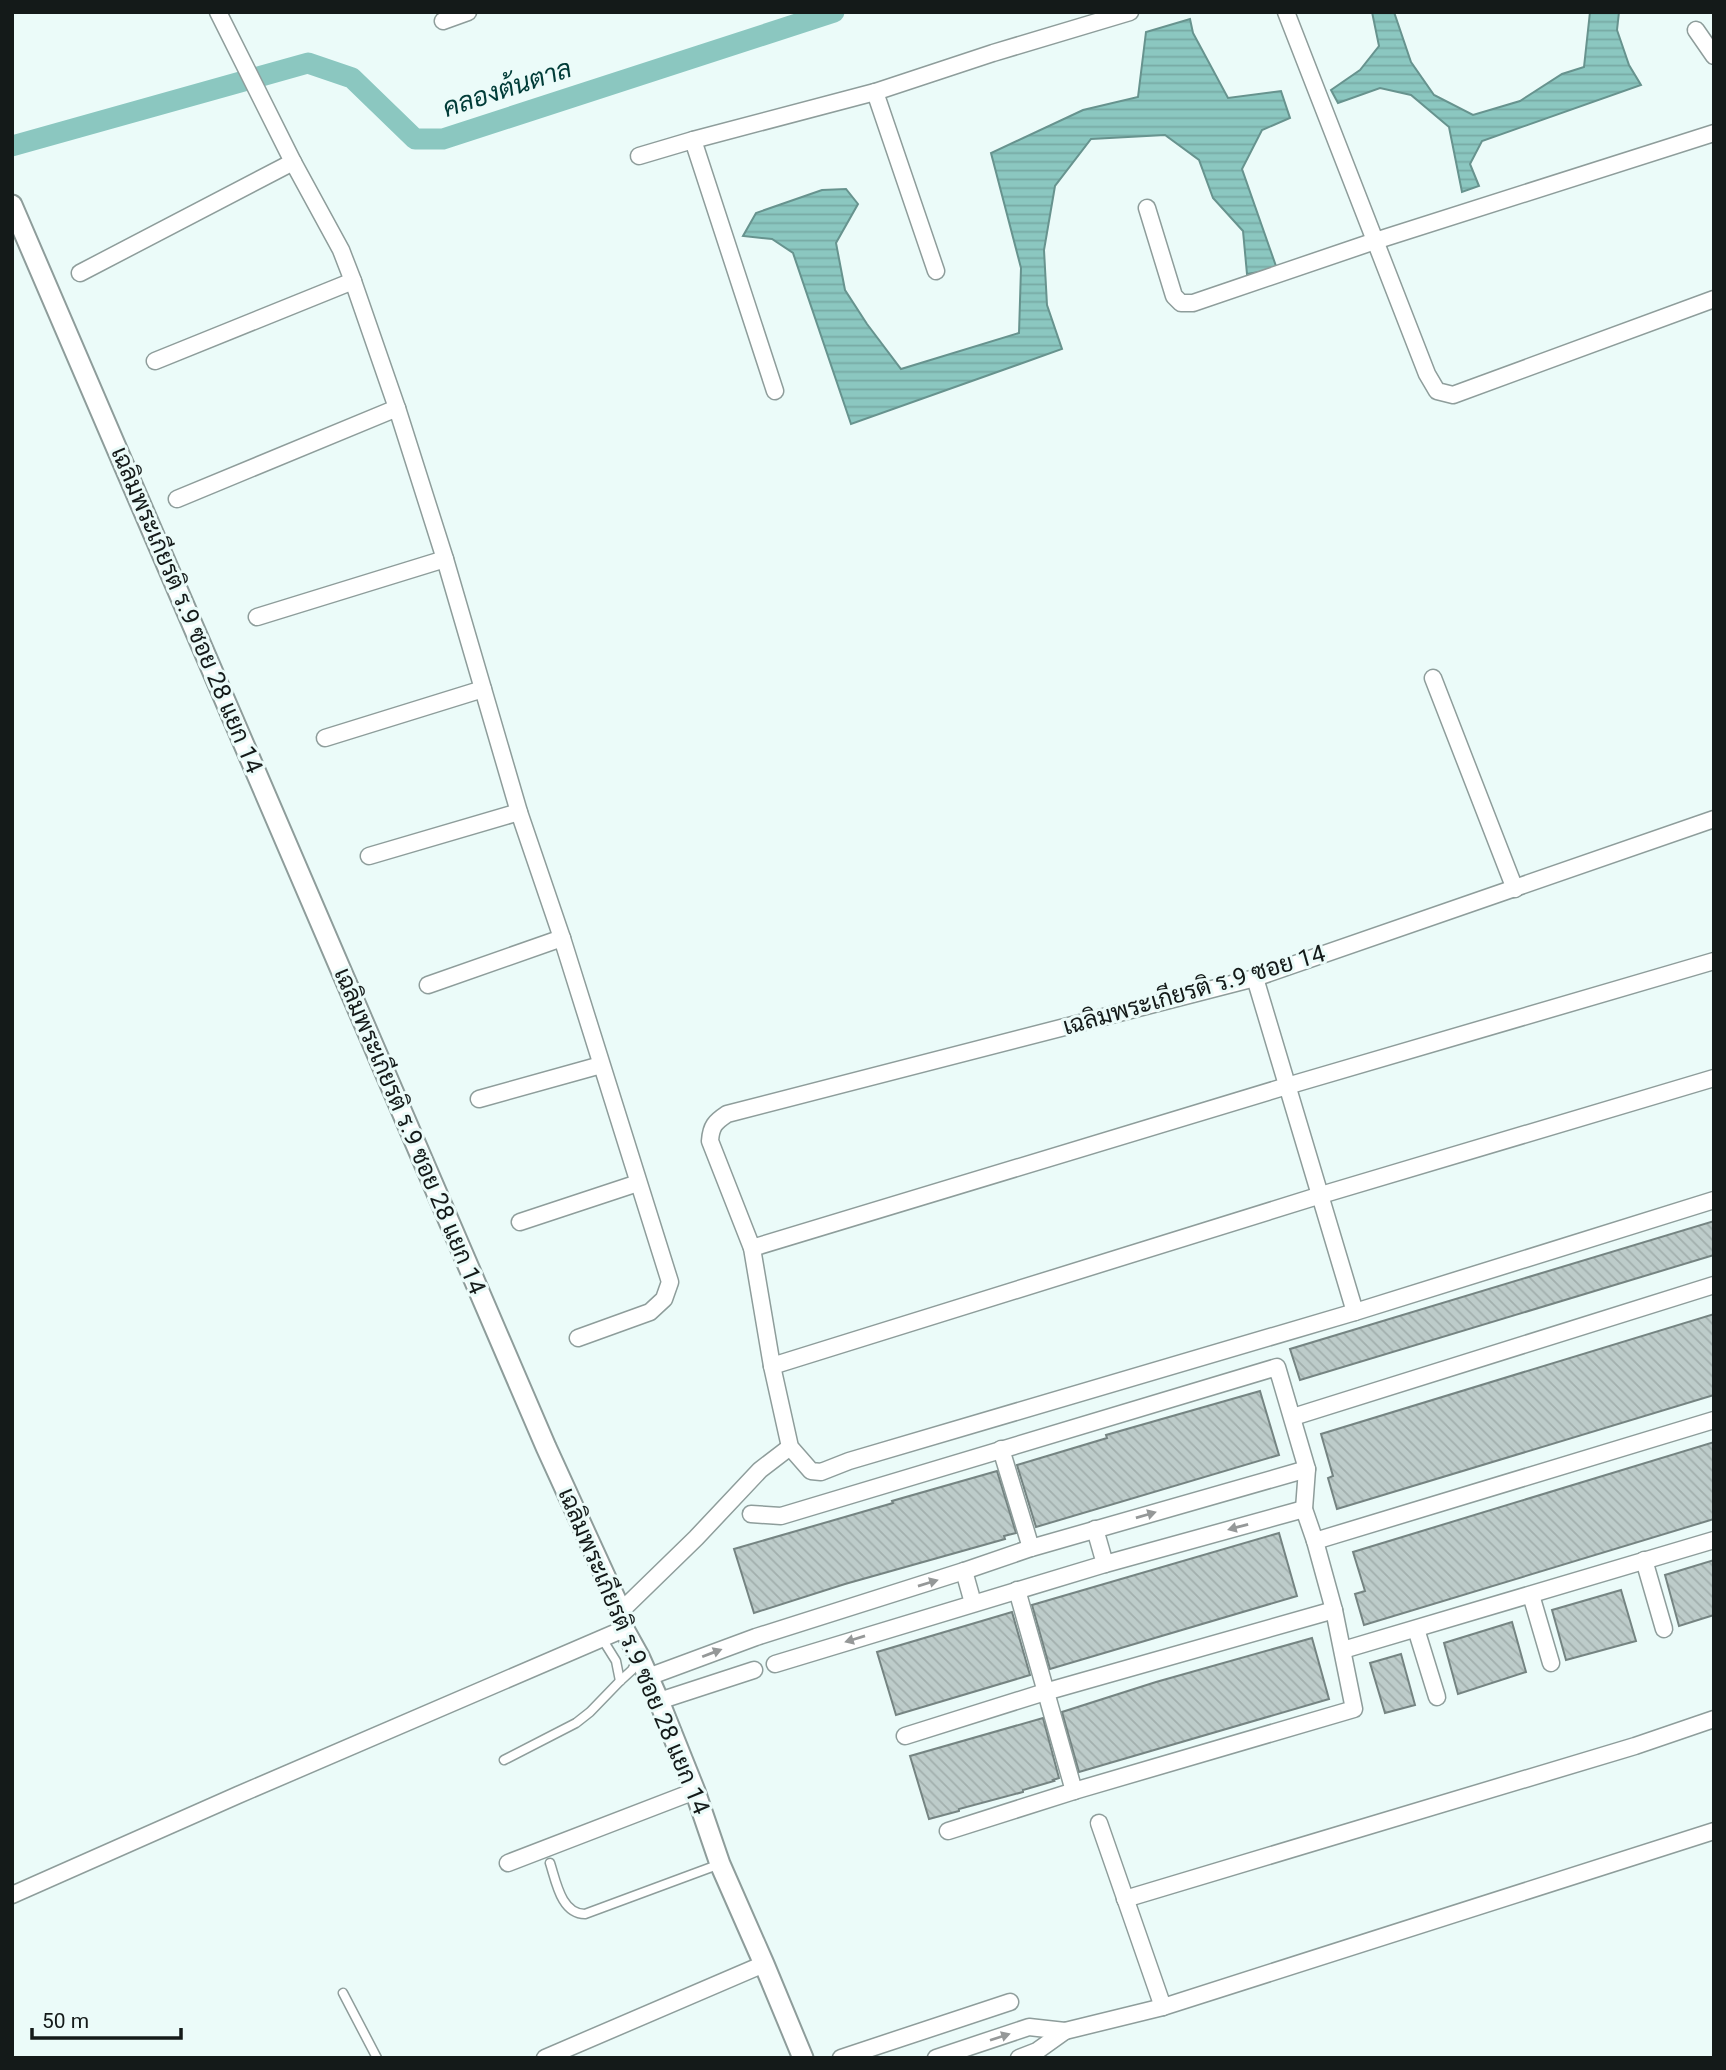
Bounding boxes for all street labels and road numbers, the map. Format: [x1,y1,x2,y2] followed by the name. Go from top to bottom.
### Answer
[105,442,270,777] street label: เฉลิมพระเกียรติ ร.9 ซอย 28 แยก 14
[1059,938,1328,1041] street label: เฉลิมพระเกียรติ ร.9 ซอย 14
[328,963,493,1298] street label: เฉลิมพระเกียรติ ร.9 ซอย 28 แยก 14
[552,1483,717,1818] street label: เฉลิมพระเกียรติ ร.9 ซอย 28 แยก 14

